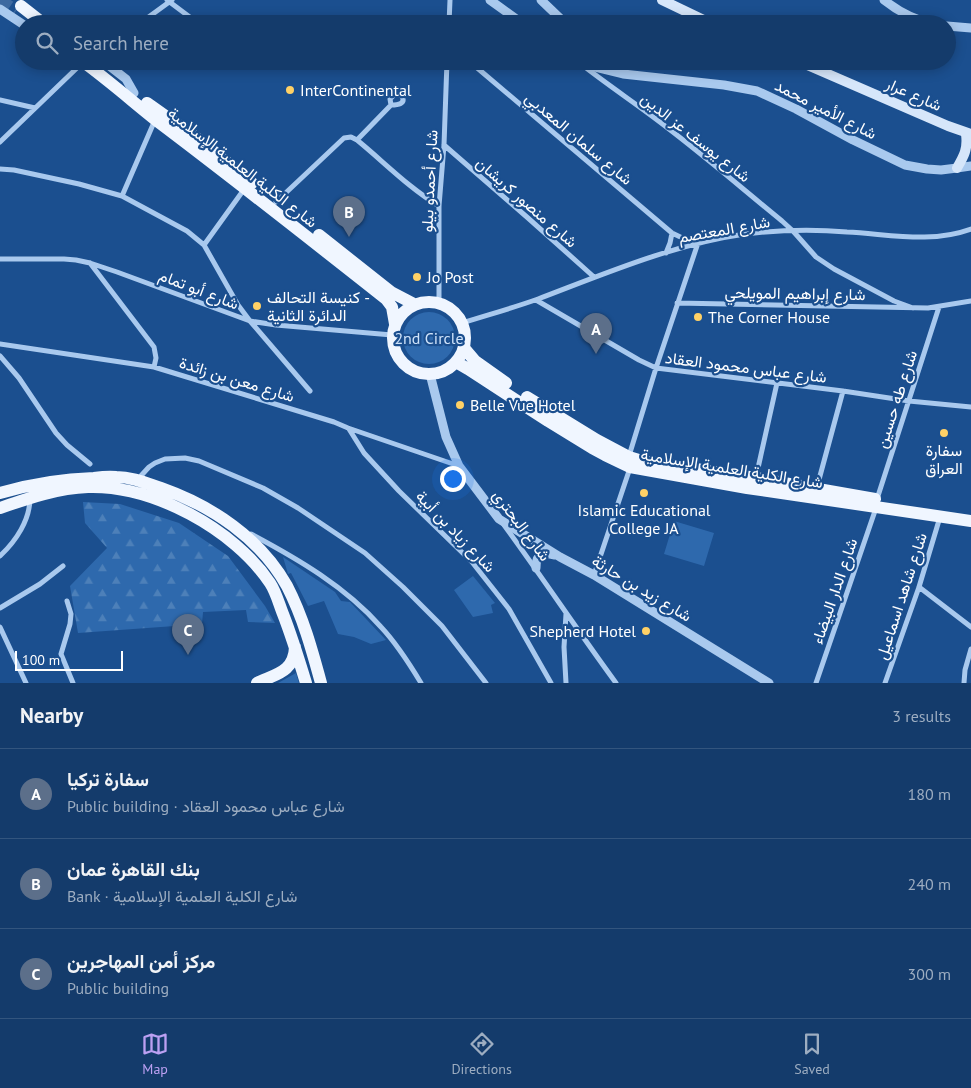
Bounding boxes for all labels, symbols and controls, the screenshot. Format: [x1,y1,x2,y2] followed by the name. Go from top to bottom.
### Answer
[15,15,956,70] search box
[33,29,61,57] icon: search
[73,31,169,55] text: Search here
[881,72,945,117] street label: شارع عرار
[771,75,880,145] street label: شارع الأمير محمد
[300,80,412,100] place label: InterContinental
[284,84,296,96] marker: InterContinental
[519,87,637,192] street label: شارع سلمان المعدبي
[636,88,755,188] street label: شارع يوسف عز الدين
[163,102,322,233] street label: شارع الكلية العلمية الإسلامية
[416,129,444,233] street label: شارع أحمدو بيلو
[471,153,582,253] street label: شارع منصور كريشان
[333,196,365,237] pin: B
[677,211,772,249] street label: شارع المعتصم
[155,265,242,315] street label: شارع أبو تمام
[426,267,474,287] place label: Jo Post
[411,271,423,283] marker: Jo Post
[724,282,866,308] street label: شارع إبراهيم المويلحي
[267,287,369,326] place label: كنيسة التحالف - الدائرة الثانية
[251,300,263,312] marker: كنيسة التحالف - الدائرة الثانية
[708,307,830,327] place label: The Corner House
[692,311,704,323] marker: The Corner House
[580,313,612,354] pin: A
[394,328,464,348] park label: 2nd Circle
[664,347,828,389] street label: شارع عباس محمود العقاد
[871,348,923,451] street label: شارع طه حسين
[176,352,297,408] street label: شارع معن بن زائدة
[470,395,576,415] place label: Belle Vue Hotel
[454,399,466,411] marker: Belle Vue Hotel
[938,427,950,439] marker: سفارة العراق
[925,440,963,479] place label: سفارة العراق
[639,444,825,494] street label: شارع الكلية العلمية الإسلامية
[440,466,466,492] your location
[485,485,555,567] street label: شارع البحتري
[411,486,500,577] street label: شارع زياد بن أبية
[638,487,650,499] marker: Islamic Educational College JA
[578,500,711,538] place label: Islamic Educational College JA
[871,530,933,663] street label: شارع شاهد اسماعيل
[807,535,863,647] street label: شارع الدار البيضاء
[587,550,696,627] street label: شارع زيد بن حارثة
[172,614,204,655] pin: C
[529,621,636,641] place label: Shepherd Hotel
[640,625,652,637] marker: Shepherd Hotel
[15,648,122,671] scale bar
[22,651,60,669] text: 100 m
[20,702,83,729] text: Nearby
[892,706,951,726] text: 3 results
[67,767,149,791] text: سفارة تركيا
[31,784,41,804] text: A
[908,784,951,804] text: 180 m
[67,796,345,816] text: Public building · شارع عباس محمود العقاد
[67,857,200,881] text: بنك القاهرة عمان
[31,874,41,894] text: B
[908,874,951,894] text: 240 m
[67,886,297,906] text: Bank · شارع الكلية العلمية الإسلامية
[67,949,215,973] text: مركز أمن المهاجرين
[32,964,40,984] text: C
[908,964,951,984] text: 300 m
[67,978,169,998] text: Public building
[141,1030,169,1078] tab: Map
[451,1030,512,1078] tab: Directions
[794,1030,830,1078] tab: Saved

